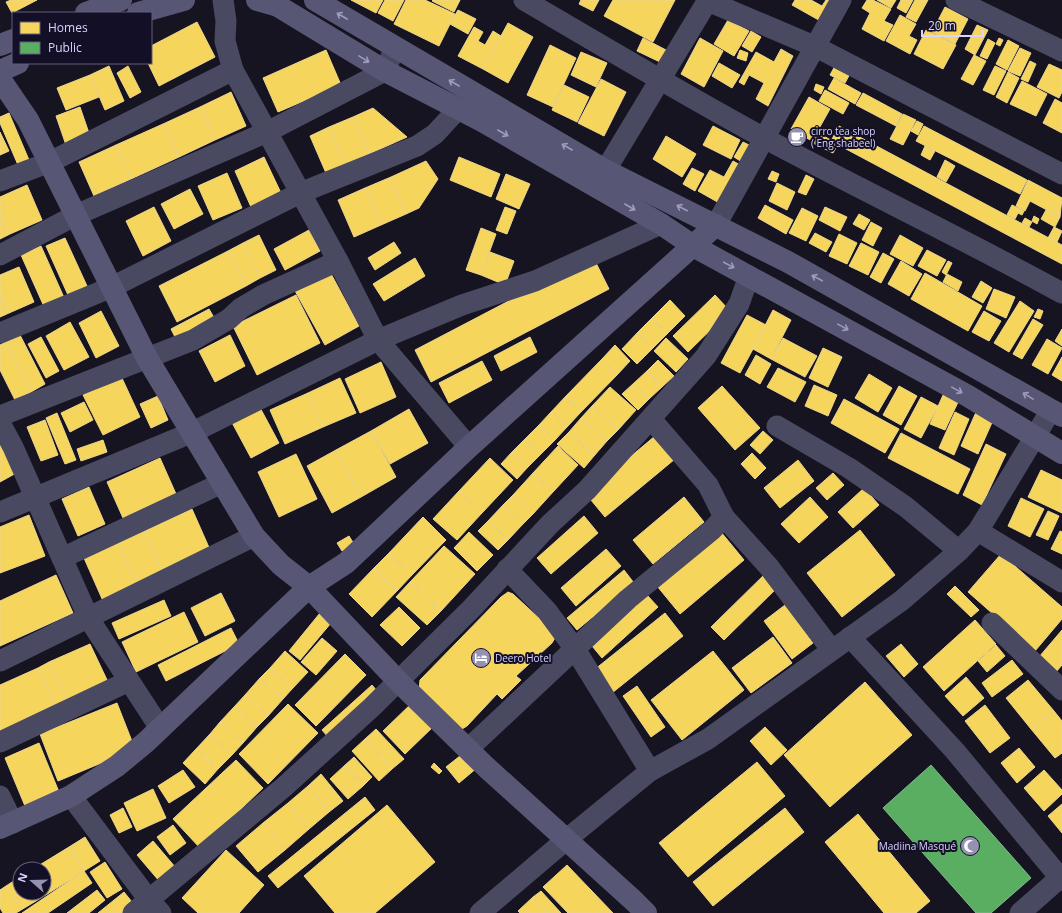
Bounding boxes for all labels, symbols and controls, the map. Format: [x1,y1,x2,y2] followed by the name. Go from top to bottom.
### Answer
[12,12,152,64] legend
[336,12,348,20] one-way arrow
[922,12,983,38] scale bar
[928,17,956,34] text: 20 m
[48,19,88,36] text: Homes
[48,39,82,56] text: Public
[358,55,370,63] one-way arrow
[448,78,460,86] one-way arrow
[811,124,876,150] place label: cirro tea shop ( Eng shabeel)
[786,126,808,148] cafe icon: cirro tea shop ( Eng shabeel)
[497,129,508,137] one-way arrow
[561,143,573,151] one-way arrow
[624,203,636,211] one-way arrow
[676,204,688,211] one-way arrow
[723,262,735,269] one-way arrow
[811,273,823,281] one-way arrow
[837,324,849,331] one-way arrow
[951,387,963,394] one-way arrow
[1023,392,1034,400] one-way arrow
[470,647,492,669] hotel icon: Deero Hotel
[495,651,551,665] place label: Deero Hotel
[959,835,981,857] mosque icon: Madiina Masqué
[879,839,956,853] place label: Madiina Masqué
[12,861,52,901] north arrow
[14,871,31,884] text: N

